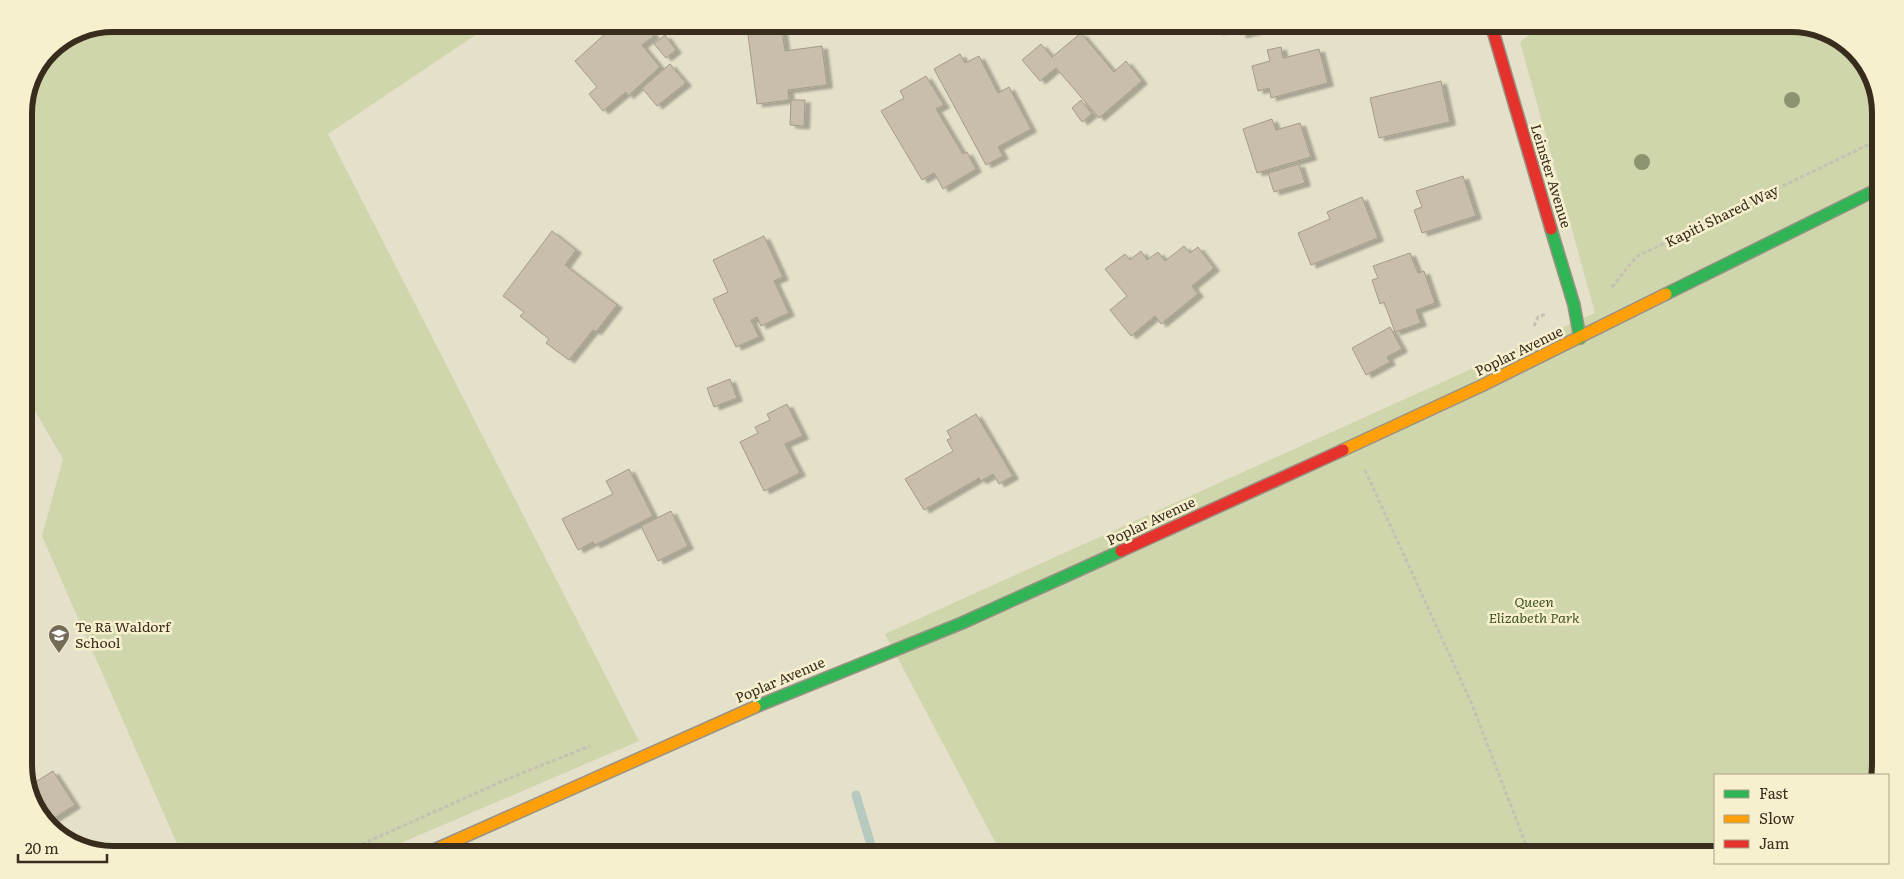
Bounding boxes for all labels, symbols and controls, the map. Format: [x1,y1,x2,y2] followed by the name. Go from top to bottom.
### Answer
[1527,121,1577,230] street label: Leinster Avenue
[1662,179,1782,251] street label: Kapiti Shared Way
[1471,320,1566,380] street label: Poplar Avenue
[1103,491,1198,549] street label: Poplar Avenue
[1488,591,1580,627] park label: Queen Elizabeth Park
[75,616,172,652] place label: Te Rā Waldorf School
[47,623,71,654] school or university icon: Te Rā Waldorf School
[732,651,828,707] street label: Poplar Avenue
[1714,774,1889,864] legend
[1759,781,1788,804] text: Fast
[1759,806,1794,829] text: Slow
[1759,831,1790,854] text: Jam
[18,832,106,864] scale bar
[25,836,59,859] text: 20 m

